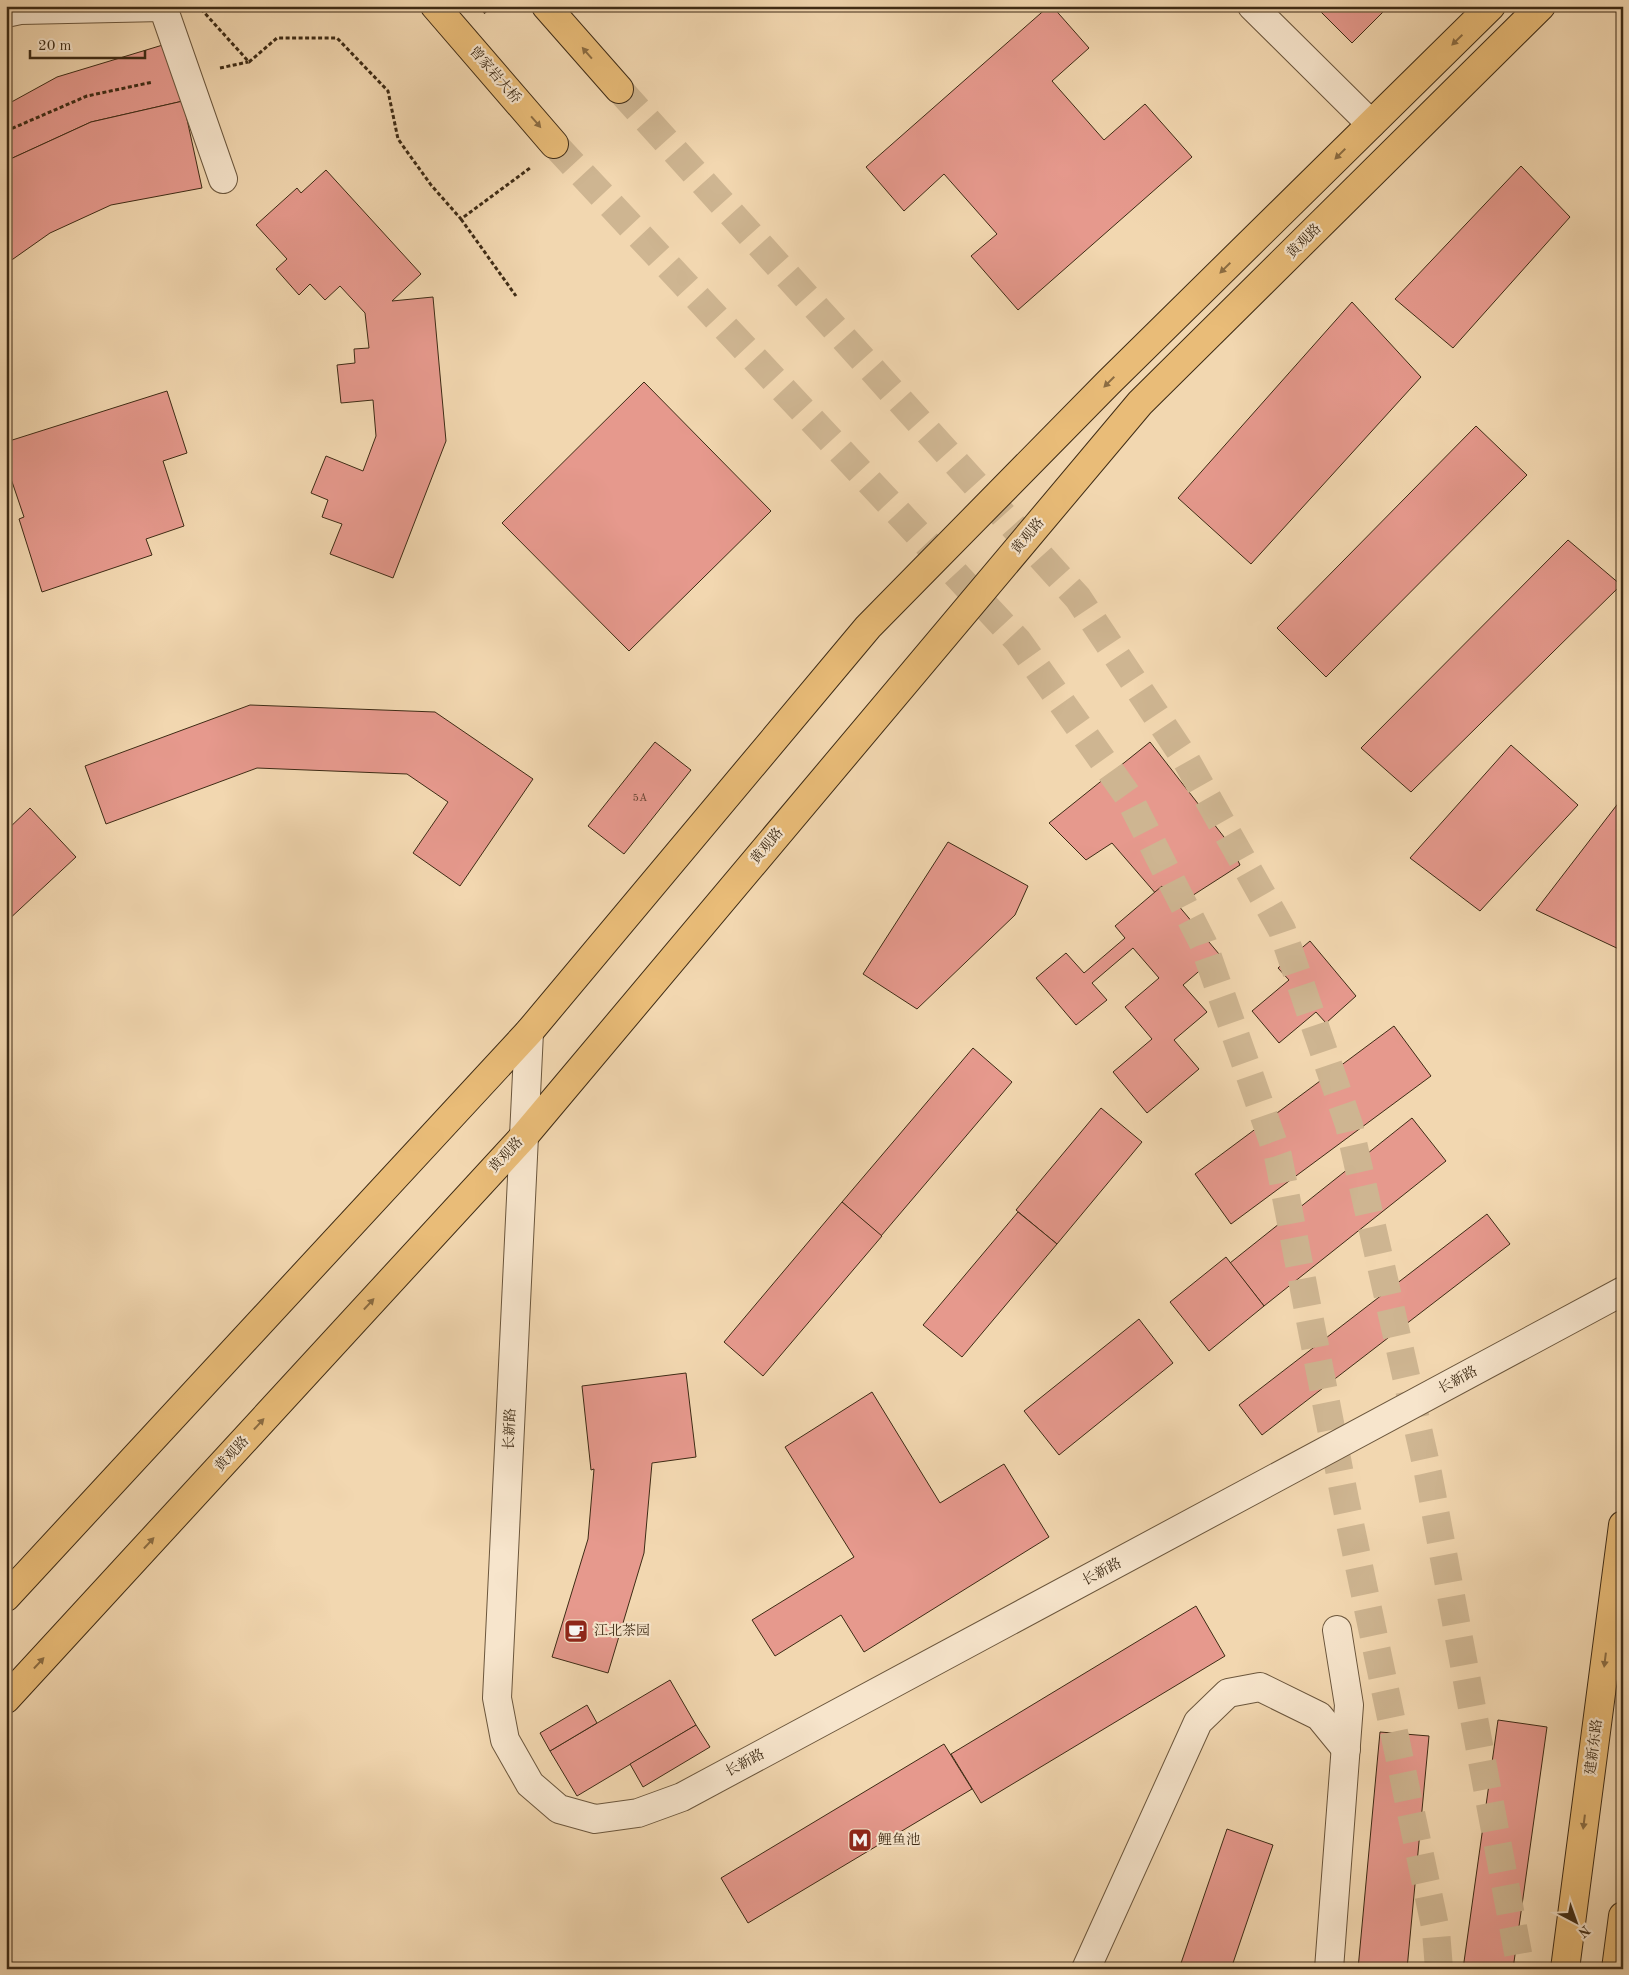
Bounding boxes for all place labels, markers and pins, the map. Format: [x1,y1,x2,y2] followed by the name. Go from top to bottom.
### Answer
[563,1618,589,1644] cafe icon: 江北茶园
[594,1623,650,1638] place label: 江北茶园
[847,1827,873,1853] metro station icon: 鲤鱼池
[878,1832,920,1847] place label: 鲤鱼池

